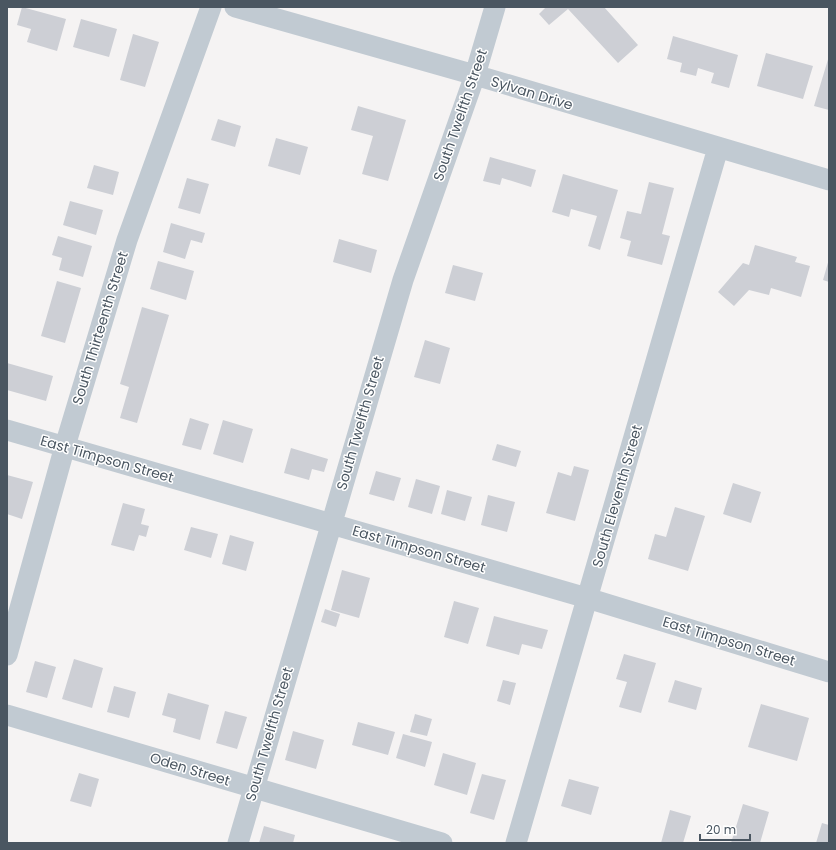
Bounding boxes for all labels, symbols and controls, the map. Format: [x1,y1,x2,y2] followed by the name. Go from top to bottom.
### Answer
[428,46,492,184] street label: South Twelfth Street
[489,71,576,115] street label: Sylvan Drive
[67,249,133,407] street label: South Thirteenth Street
[331,354,389,492] street label: South Twelfth Street
[587,422,647,570] street label: South Eleventh Street
[38,430,176,488] street label: East Timpson Street
[350,520,488,578] street label: East Timpson Street
[660,611,798,671] street label: East Timpson Street
[240,665,298,803] street label: South Twelfth Street
[147,747,233,791] street label: Oden Street
[700,816,750,842] scale bar
[706,821,736,838] text: 20 m

